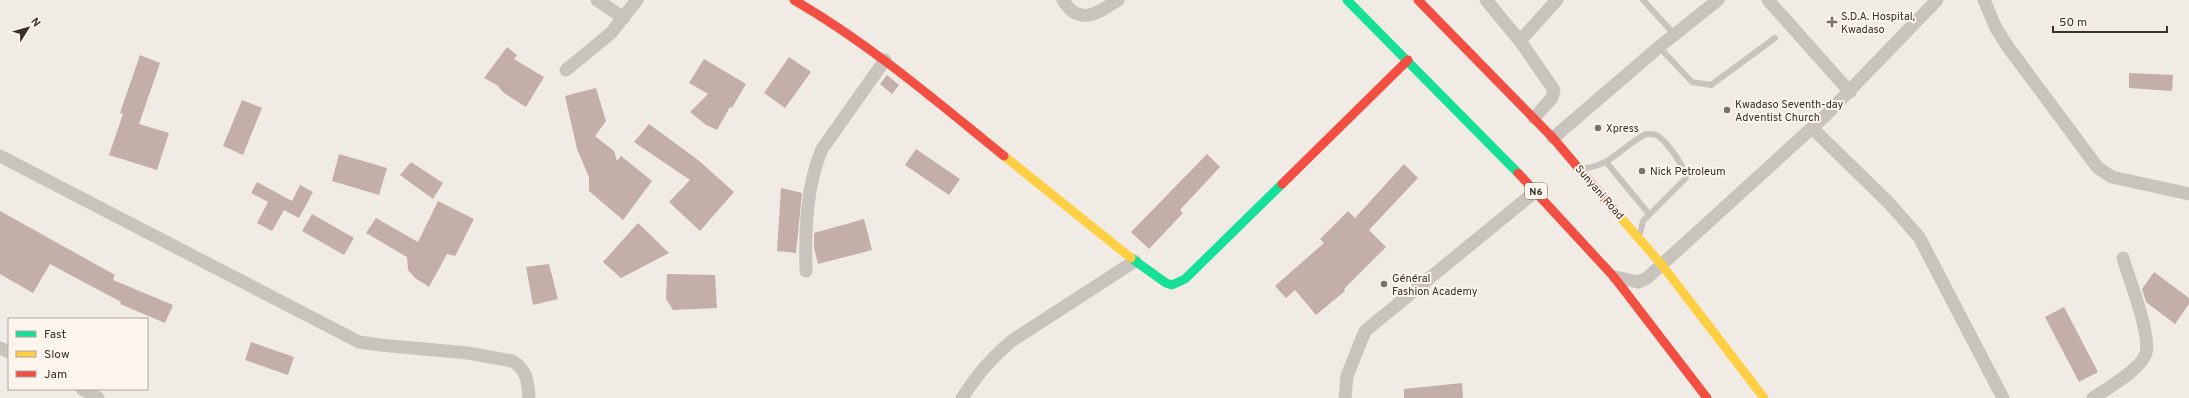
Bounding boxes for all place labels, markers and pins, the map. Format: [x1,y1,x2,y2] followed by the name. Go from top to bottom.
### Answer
[1841,10,1916,37] place label: S.D.A. Hospital, Kwadaso
[1826,16,1838,28] marker: S.D.A. Hospital, Kwadaso
[1735,98,1844,125] place label: Kwadaso Seventh-day Adventist Church
[1722,105,1732,115] marker: Kwadaso Seventh-day Adventist Church
[1606,122,1639,136] place label: Xpress
[1593,123,1603,133] marker: Xpress
[1650,165,1726,179] place label: Nick Petroleum
[1637,166,1647,176] marker: Nick Petroleum
[1392,272,1478,299] place label: Général Fashion Academy
[1379,279,1389,289] marker: Général Fashion Academy

